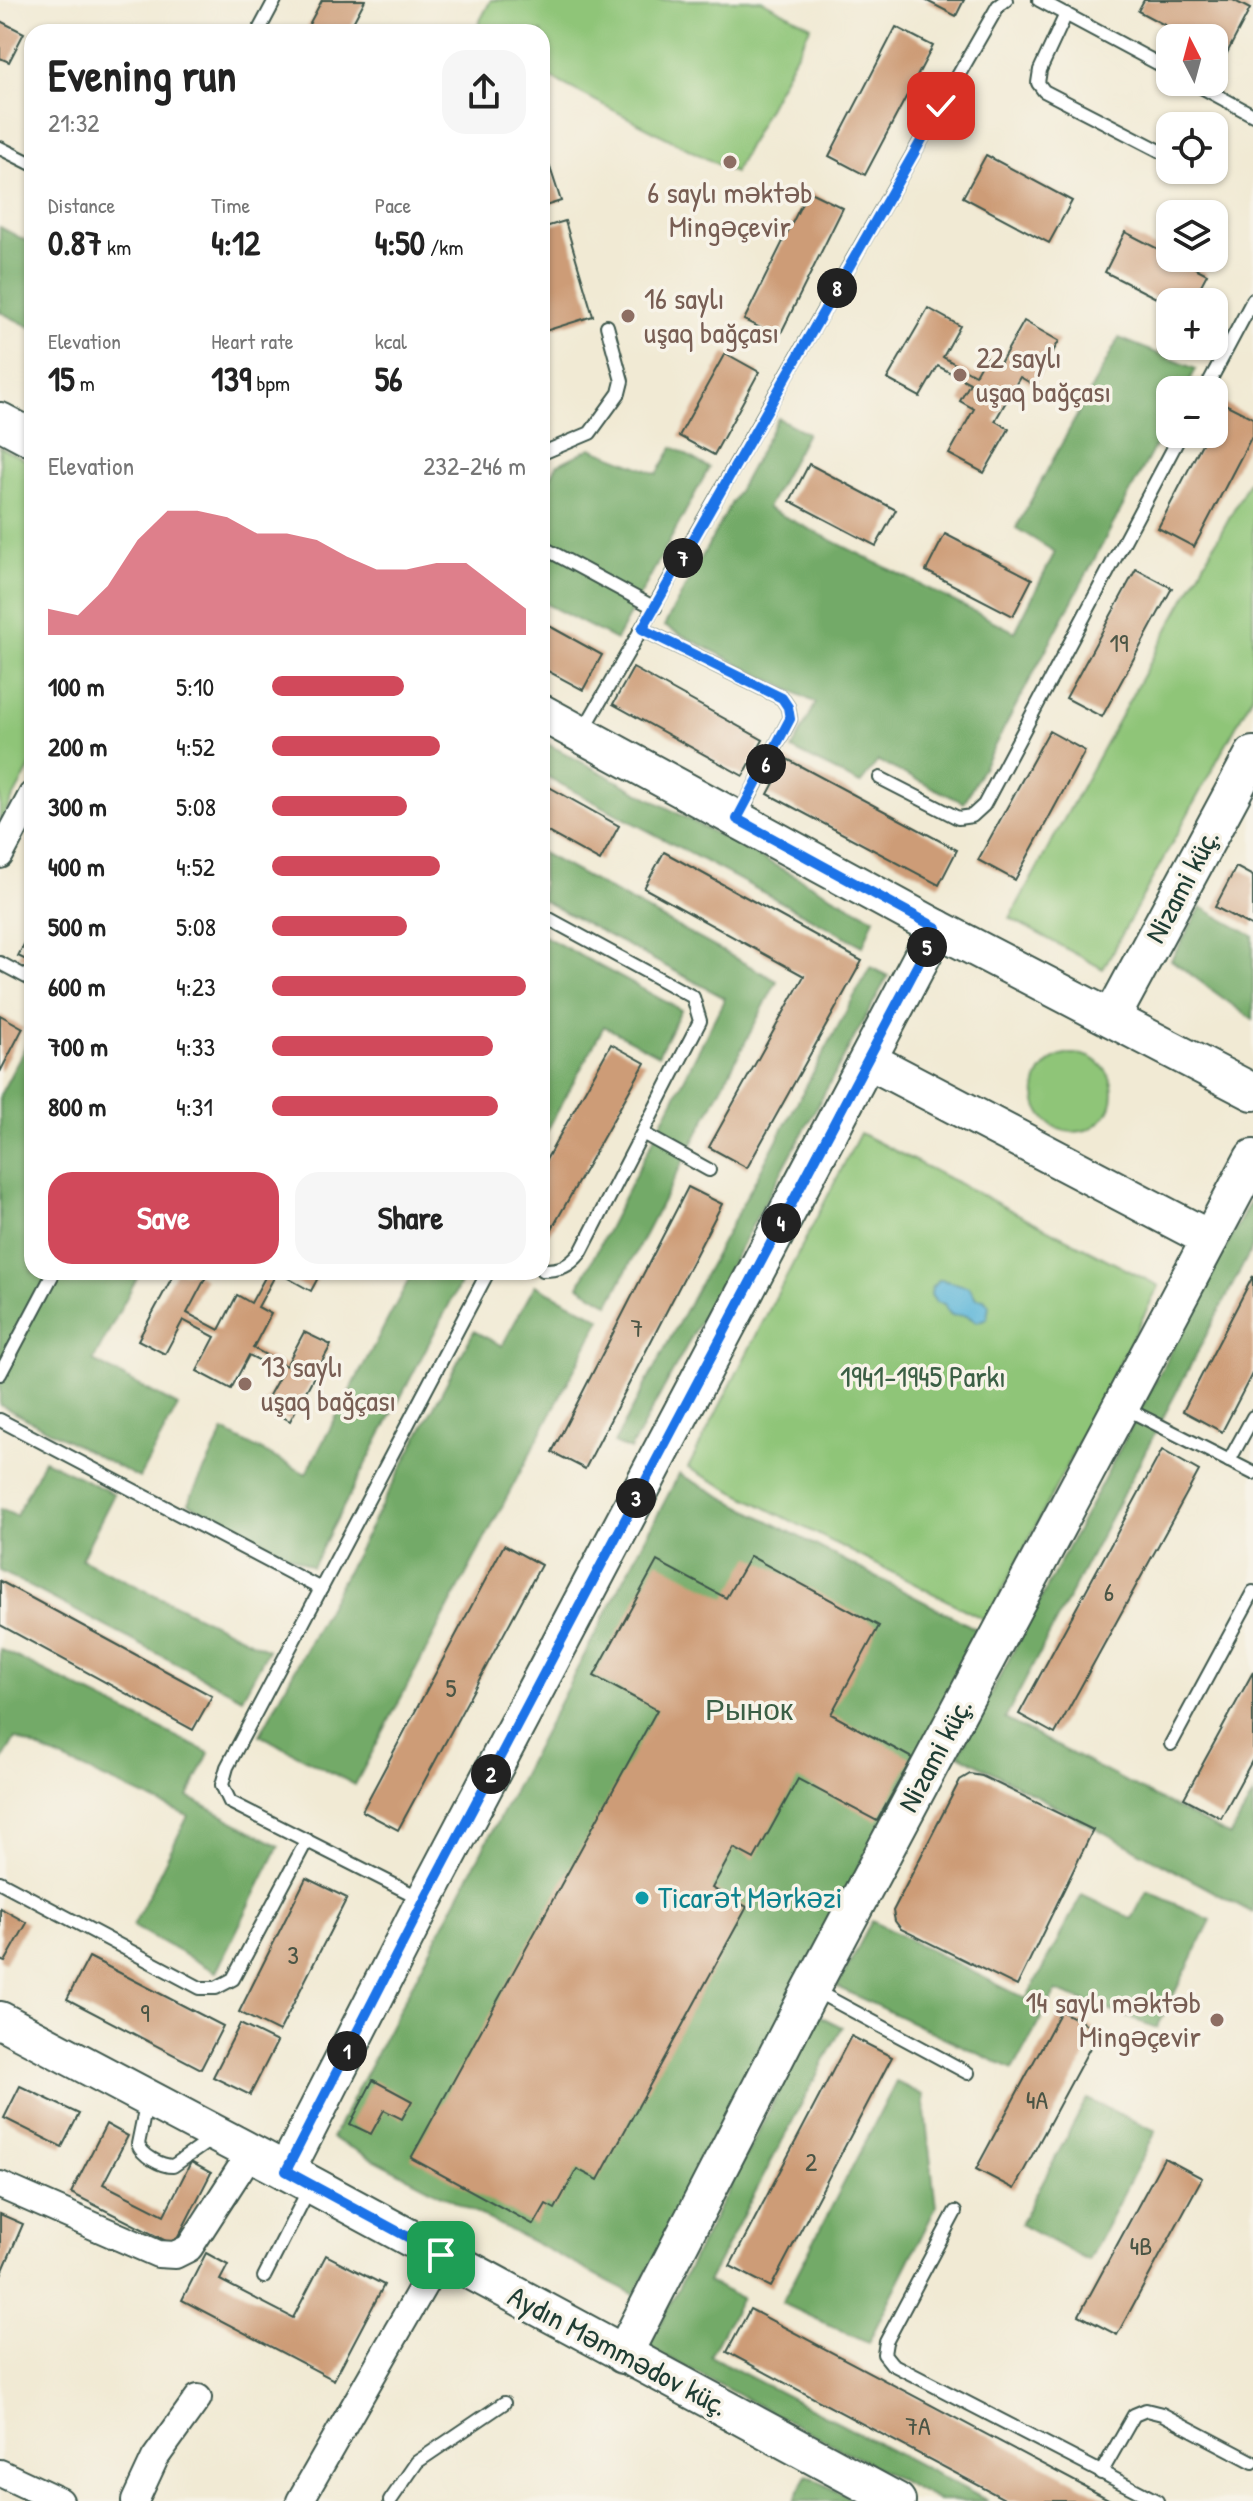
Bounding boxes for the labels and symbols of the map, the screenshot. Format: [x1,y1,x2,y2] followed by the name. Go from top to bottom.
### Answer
[1156,24,1228,96] north arrow
[907,72,975,140] pin
[721,153,739,171] marker: 6 saylı məktəb Mingəçevir
[647,172,813,246] place label: 6 saylı məktəb Mingəçevir
[817,268,857,308] pin: 8
[644,278,779,352] place label: 16 saylı uşaq bağçası
[619,307,637,325] marker: 16 saylı uşaq bağçası
[976,337,1111,411] place label: 22 saylı uşaq bağçası
[951,366,969,384] marker: 22 saylı uşaq bağçası
[663,538,703,578] pin: 7
[1110,625,1128,660] house number: 19
[746,744,786,784] pin: 6
[1134,821,1228,950] street label: Nizami küç.
[907,927,947,967] pin: 5
[761,1203,801,1243] pin: 4
[631,1310,643,1345] house number: 7
[261,1346,396,1420] place label: 13 saylı uşaq bağçası
[840,1356,1006,1396] park label: 1941-1945 Parkı
[236,1375,254,1393] marker: 13 saylı uşaq bağçası
[616,1478,656,1518] pin: 3
[1104,1574,1114,1609] house number: 6
[446,1670,457,1705] house number: 5
[705,1689,794,1729] park label: Рынок
[887,1690,981,1819] street label: Nizami küç.
[471,1754,511,1794] pin: 2
[658,1877,842,1917] place label: Ticarət Mərkəzi
[633,1889,651,1907] marker: Ticarət Mərkəzi
[287,1937,299,1972] house number: 3
[1025,1982,1201,2056] place label: 14 saylı məktəb Mingəçevir
[140,1995,150,2030] house number: 9
[1208,2011,1226,2029] marker: 14 saylı məktəb Mingəçevir
[327,2031,367,2071] pin: 1
[1026,2082,1049,2117] house number: 4A
[805,2144,817,2179] house number: 2
[407,2221,475,2289] pin
[1130,2228,1152,2263] house number: 4B
[502,2275,735,2425] street label: Aydın Məmmədov küç.
[905,2408,931,2443] house number: 7A

